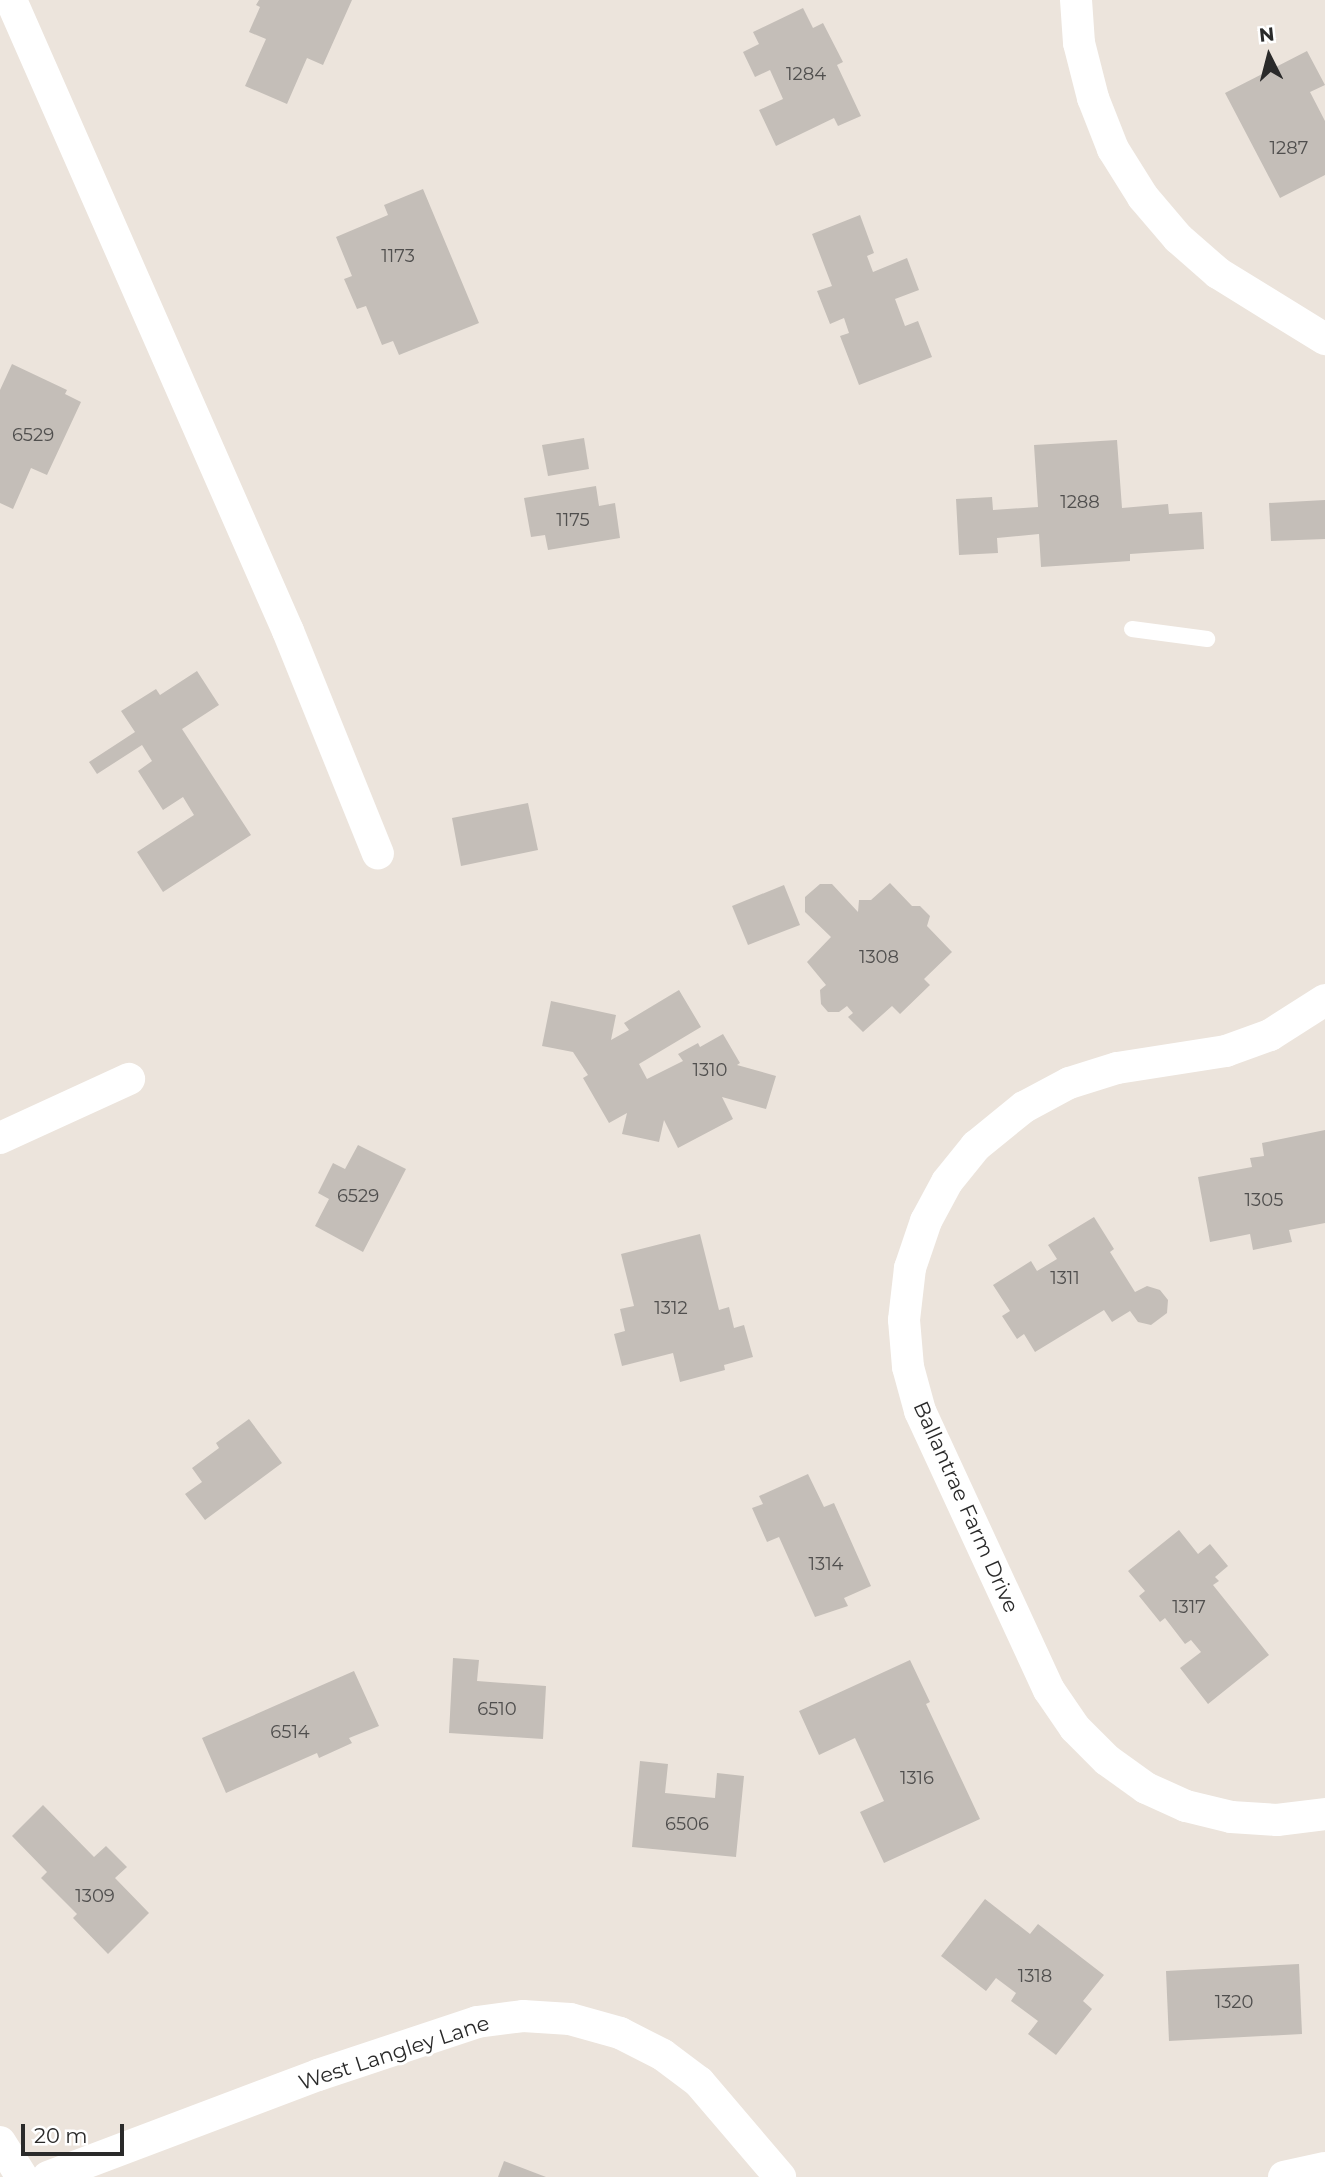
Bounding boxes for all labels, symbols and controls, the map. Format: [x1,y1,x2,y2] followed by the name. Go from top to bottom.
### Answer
[1234,21,1304,91] north arrow
[1258,22,1276,47] text: N
[786,63,826,85] house number: 1284
[1270,137,1308,159] house number: 1287
[381,245,415,267] house number: 1173
[12,424,54,446] house number: 6529
[1060,491,1100,513] house number: 1288
[556,509,590,531] house number: 1175
[859,946,899,968] house number: 1308
[692,1059,728,1081] house number: 1310
[337,1185,379,1207] house number: 6529
[1245,1189,1283,1211] house number: 1305
[1050,1267,1080,1289] house number: 1311
[654,1297,688,1319] house number: 1312
[908,1397,1024,1617] street label: Ballantrae Farm Drive
[808,1553,844,1575] house number: 1314
[1172,1596,1206,1618] house number: 1317
[477,1698,517,1720] house number: 6510
[270,1721,310,1743] house number: 6514
[900,1767,934,1789] house number: 1316
[665,1813,709,1835] house number: 6506
[75,1885,115,1907] house number: 1309
[1018,1965,1052,1987] house number: 1318
[1215,1991,1253,2013] house number: 1320
[295,2010,493,2096] street label: West Langley Lane
[24,2110,128,2154] scale bar
[34,2123,88,2148] text: 20 m

